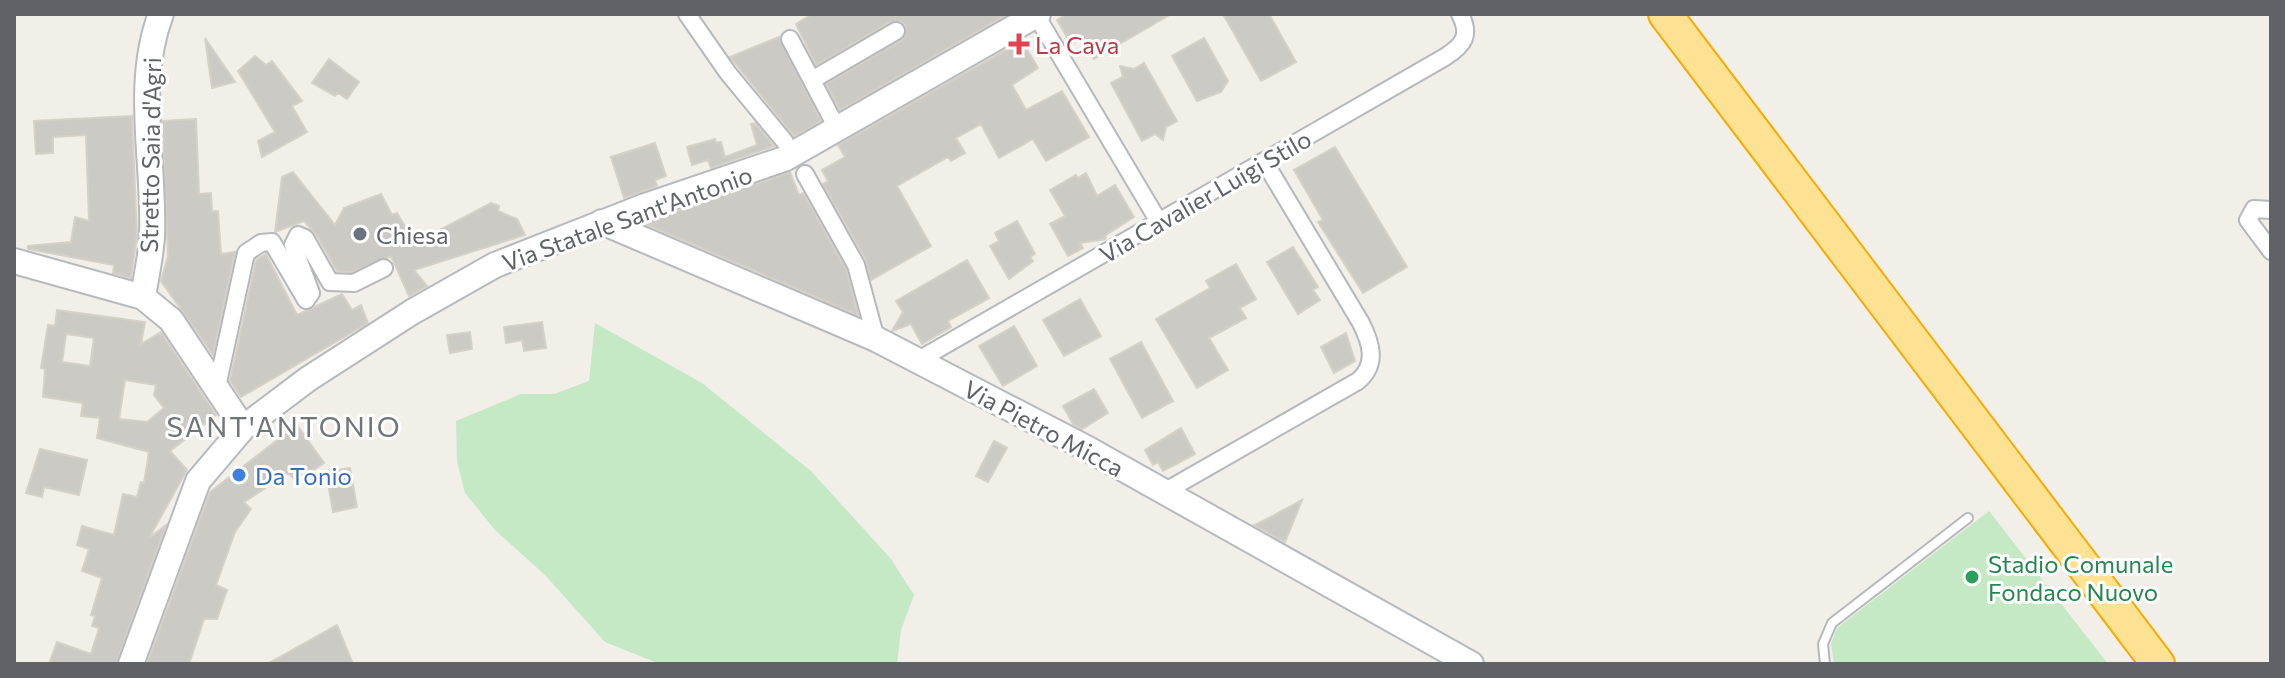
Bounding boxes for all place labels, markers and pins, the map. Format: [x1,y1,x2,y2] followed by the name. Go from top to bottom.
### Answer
[1035,30,1119,59] place label: La Cava
[1010,35,1028,53] marker: La Cava
[376,220,449,249] place label: Chiesa
[351,225,369,243] marker: Chiesa
[255,461,352,490] place label: Da Tonio
[230,466,248,484] marker: Da Tonio
[1988,549,2173,606] place label: Stadio Comunale Fondaco Nuovo
[1963,568,1981,586] marker: Stadio Comunale Fondaco Nuovo

